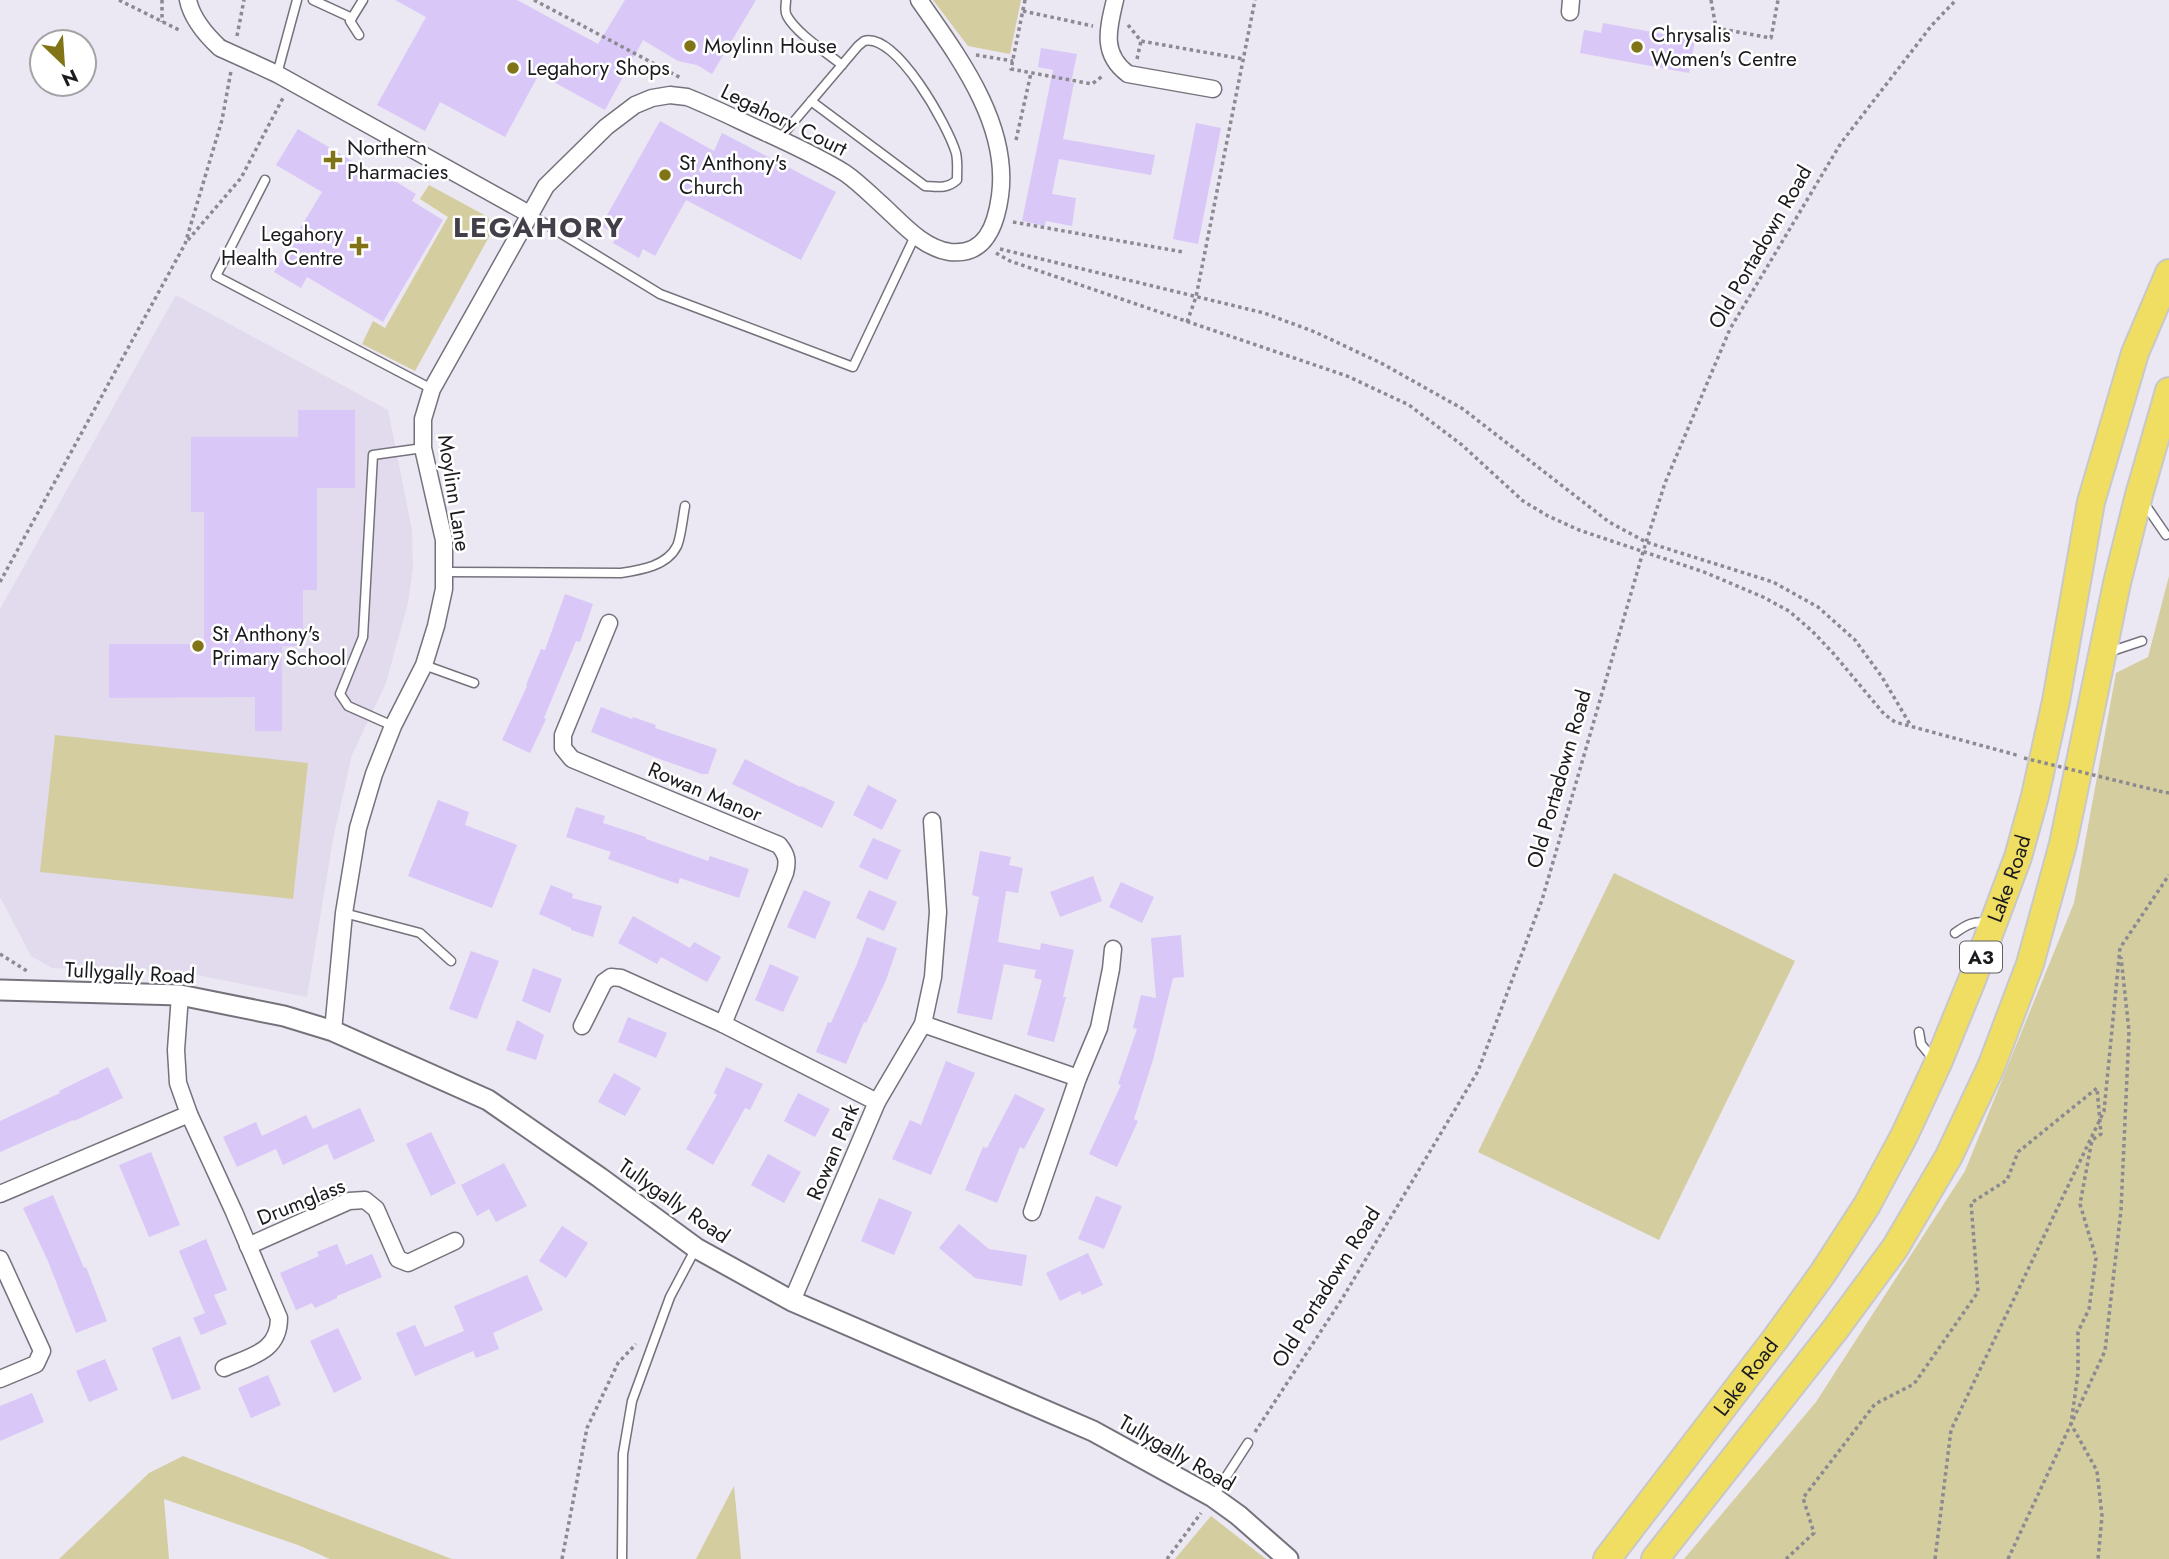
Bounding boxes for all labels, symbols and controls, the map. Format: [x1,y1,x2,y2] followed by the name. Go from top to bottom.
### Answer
[1651,20,1797,74] place label: Chrysalis Women's Centre
[28,28,98,98] north arrow
[704,31,837,61] place label: Moylinn House
[682,38,698,54] marker: Moylinn House
[1629,39,1645,55] marker: Chrysalis Women's Centre
[527,53,670,83] place label: Legahory Shops
[505,60,521,76] marker: Legahory Shops
[57,63,83,93] text: N
[716,76,852,164] street label: Legahory Court
[347,133,448,187] place label: Northern Pharmacies
[679,148,787,202] place label: St Anthony's Church
[325,152,341,168] marker: Northern Pharmacies
[1701,160,1819,334] street label: Old Portadown Road
[657,167,673,183] marker: St Anthony's Church
[453,207,625,248] district label: LEGAHORY
[221,219,344,273] place label: Legahory Health Centre
[349,236,369,256] marker: Legahory Health Centre
[430,433,478,554] street label: Moylinn Lane
[212,619,346,673] place label: St Anthony's Primary School
[190,638,206,654] marker: St Anthony's Primary School
[1519,686,1599,872] street label: Old Portadown Road
[643,754,767,830] street label: Rowan Manor
[1980,832,2038,927] street label: Lake Road
[1960,942,2002,973] road number: A3
[64,955,196,991] street label: Tullygally Road
[799,1098,867,1205] street label: Rowan Park
[612,1151,736,1251] street label: Tullygally Road
[252,1171,350,1233] street label: Drumglass
[1264,1201,1388,1373] street label: Old Portadown Road
[1707,1332,1786,1422] street label: Lake Road
[1113,1407,1241,1499] street label: Tullygally Road

